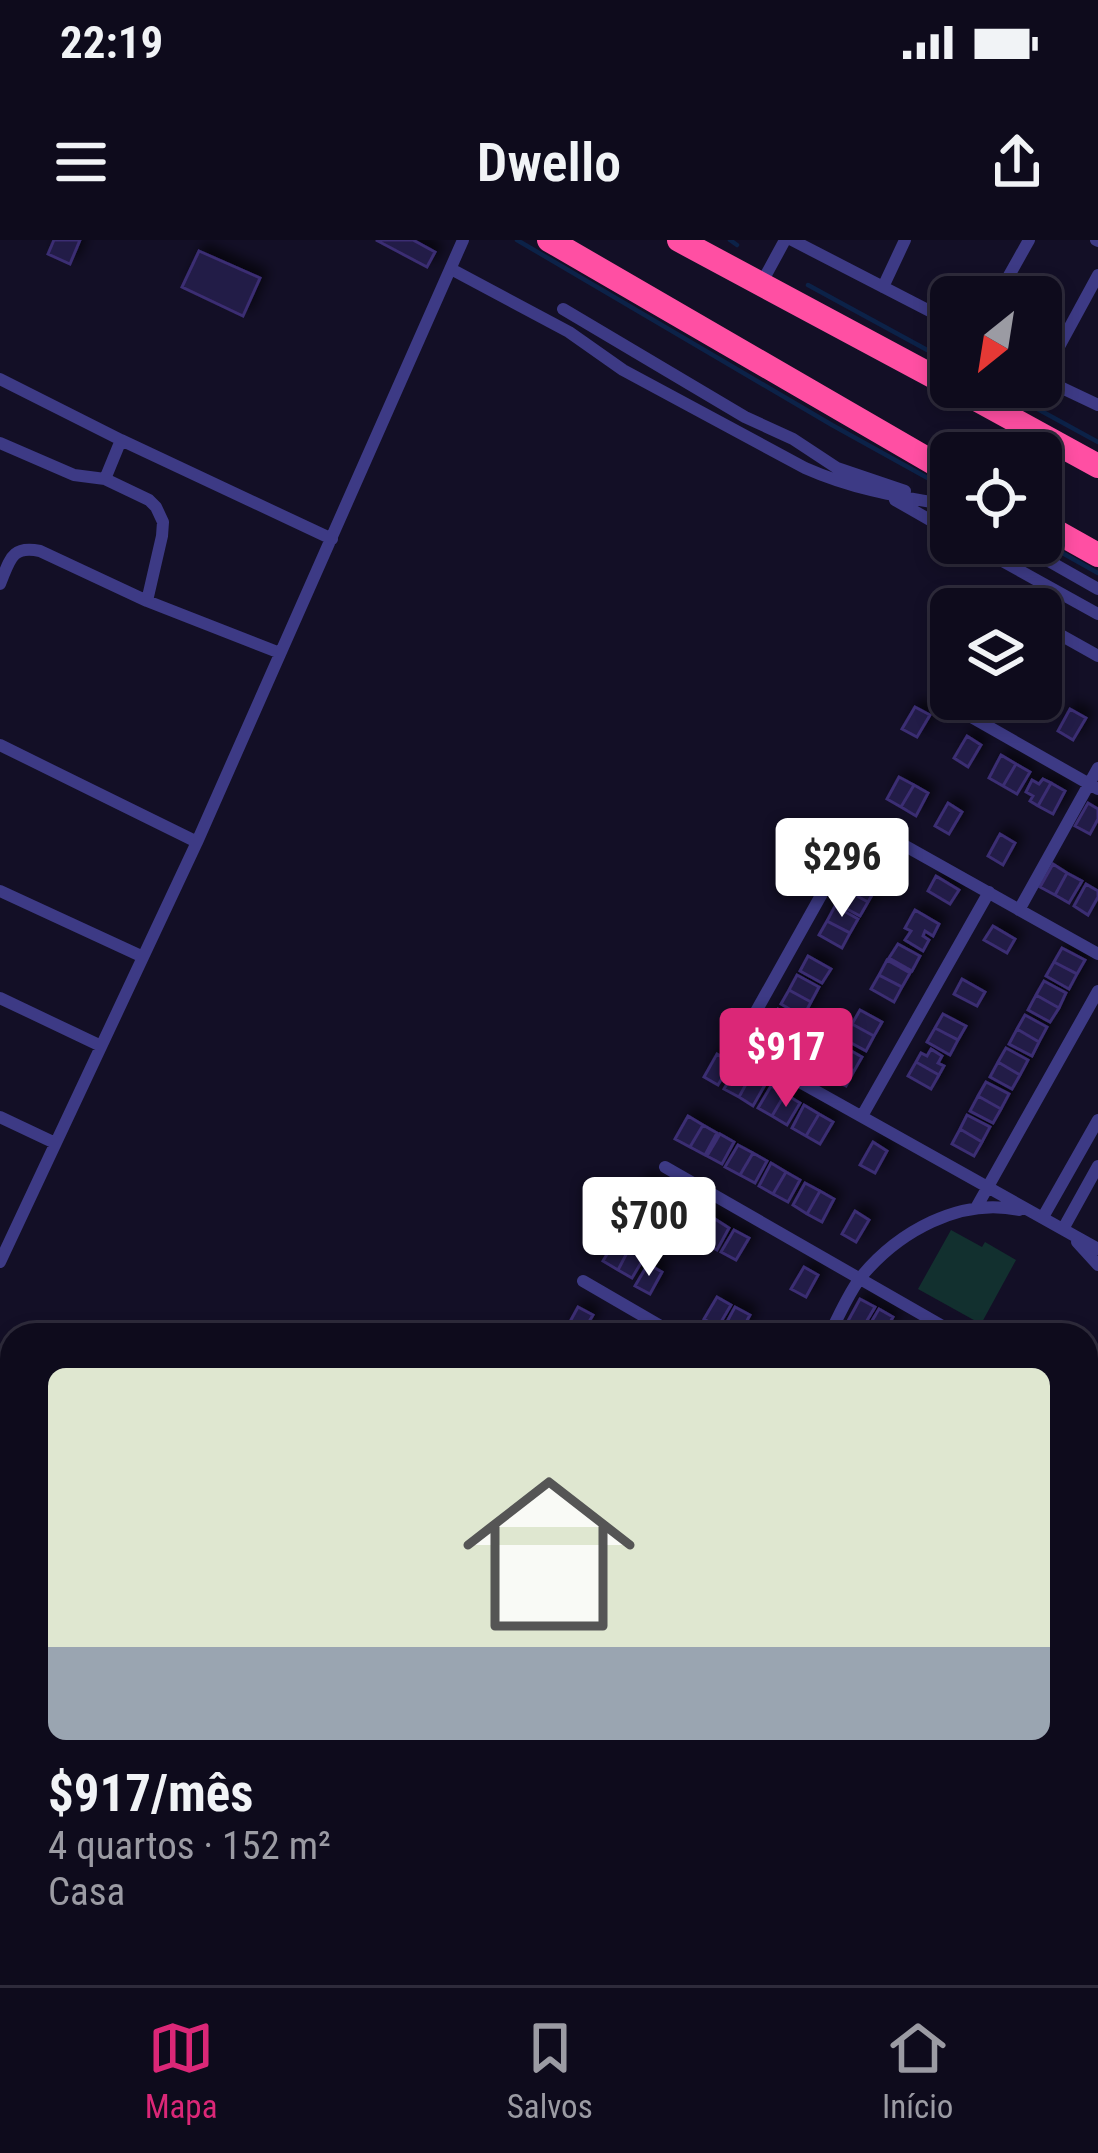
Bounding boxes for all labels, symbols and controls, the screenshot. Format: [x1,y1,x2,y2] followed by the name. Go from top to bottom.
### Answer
[60,16,163,69] text: 22:19
[48,129,114,195] icon: menu
[984,129,1050,195] icon: share
[477,131,621,194] text: Dwello
[930,276,1062,408] north arrow
[930,276,1062,720] map controls
[930,432,1062,564] button: locate
[930,588,1062,720] button: layers
[771,818,913,920] pin: $296
[803,834,881,880] text: $296
[715,1008,857,1110] pin: $917
[747,1024,825,1070] text: $917
[578,1177,720,1279] pin: $700
[610,1193,688,1239] text: $700
[441,1446,657,1662] icon: home
[48,1764,253,1823] text: $917/mês
[48,1823,331,1869] text: 4 quartos · 152 m²
[48,1869,125,1915] text: Casa
[145,2015,217,2126] tab: Mapa
[507,2015,593,2126] tab: Salvos
[882,2015,953,2126] tab: Início

